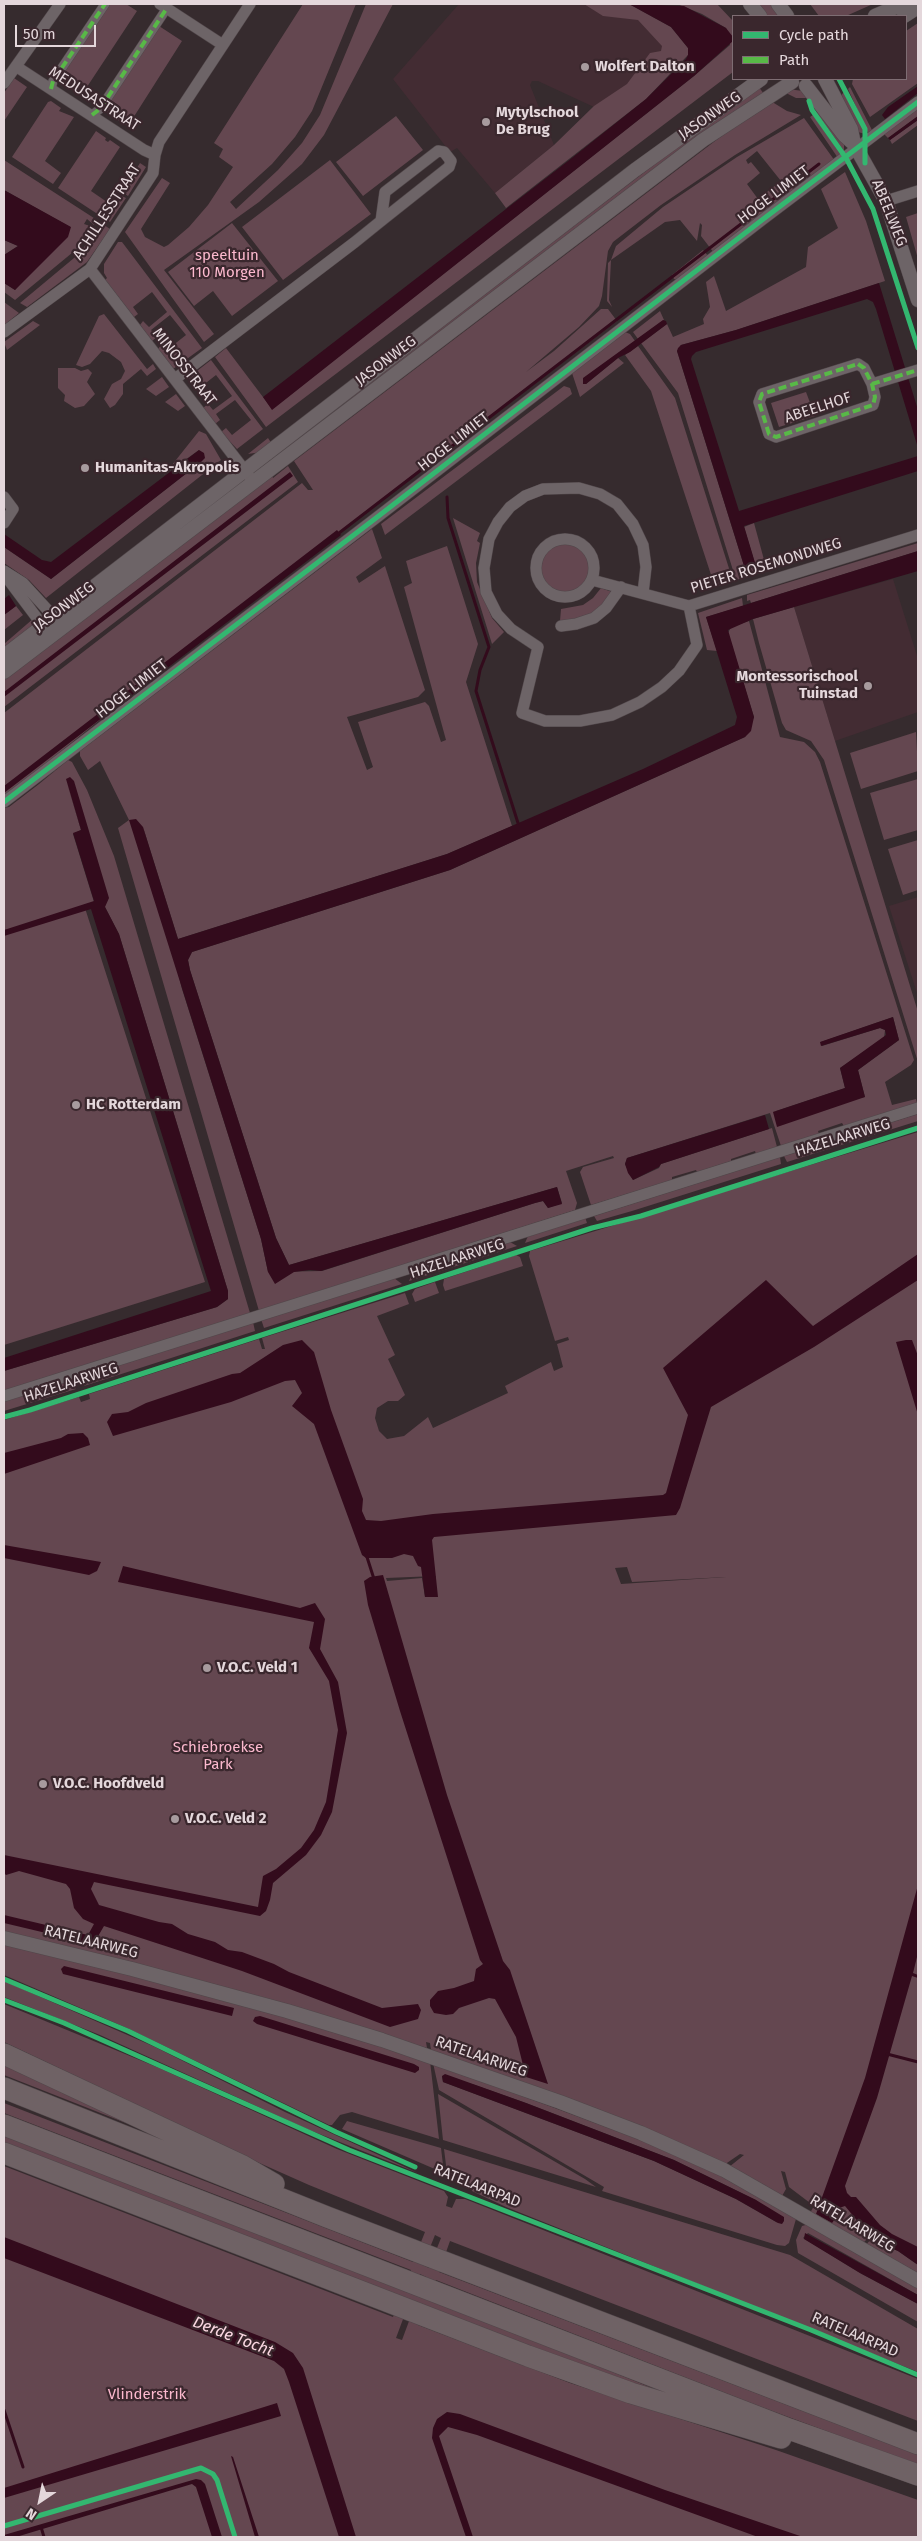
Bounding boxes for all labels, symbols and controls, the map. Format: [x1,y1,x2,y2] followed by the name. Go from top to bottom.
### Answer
[18,15,99,47] scale bar
[732,15,907,80] legend
[23,25,56,43] text: 50 m
[779,26,849,44] text: Cycle path
[779,51,809,69] text: Path
[595,58,695,76] place label: Wolfert Dalton
[579,61,591,73] marker: Wolfert Dalton
[45,63,143,135] street label: MEDUSASTRAAT
[675,88,745,144] street label: JASONWEG
[496,104,579,139] place label: Mytylschool De Brug
[480,116,492,128] marker: Mytylschool De Brug
[69,160,145,264] street label: ACHILLESSTRAAT
[734,162,814,228] street label: HOGE LIMIET
[867,177,911,249] street label: ABEELWEG
[189,247,265,282] park label: speeltuin 110 Morgen
[148,325,220,409] street label: MINOSSTRAAT
[352,332,420,390] street label: JASONWEG
[782,389,854,427] street label: ABEELHOF
[415,408,493,476] street label: HOGE LIMIET
[95,459,239,477] place label: Humanitas-Akropolis
[79,462,91,474] marker: Humanitas-Akropolis
[688,534,844,598] street label: PIETER ROSEMONDWEG
[30,578,98,636] street label: JASONWEG
[93,655,171,723] street label: HOGE LIMIET
[737,668,858,703] place label: Montessorischool Tuinstad
[862,680,874,692] marker: Montessorischool Tuinstad
[86,1096,181,1114] place label: HC Rotterdam
[70,1099,82,1111] marker: HC Rotterdam
[793,1115,893,1161] street label: HAZELAARWEG
[408,1235,506,1283] street label: HAZELAARWEG
[22,1359,120,1407] street label: HAZELAARWEG
[217,1659,298,1677] place label: V.O.C. Veld 1
[201,1662,213,1674] marker: V.O.C. Veld 1
[173,1739,263,1774] park label: Schiebroekse Park
[53,1775,164,1793] place label: V.O.C. Hoofdveld
[37,1778,49,1790] marker: V.O.C. Hoofdveld
[185,1810,266,1828] place label: V.O.C. Veld 2
[169,1813,181,1825] marker: V.O.C. Veld 2
[42,1922,140,1962] street label: RATELAARWEG
[433,2033,529,2081] street label: RATELAARWEG
[431,2160,523,2212] street label: RATELAARPAD
[806,2192,898,2256] street label: RATELAARWEG
[809,2309,901,2361] street label: RATELAARPAD
[190,2313,276,2361] water label: Derde Tocht
[108,2386,186,2404] park label: Vlinderstrik
[15,2476,65,2526] north arrow
[23,2504,40,2524] text: N

